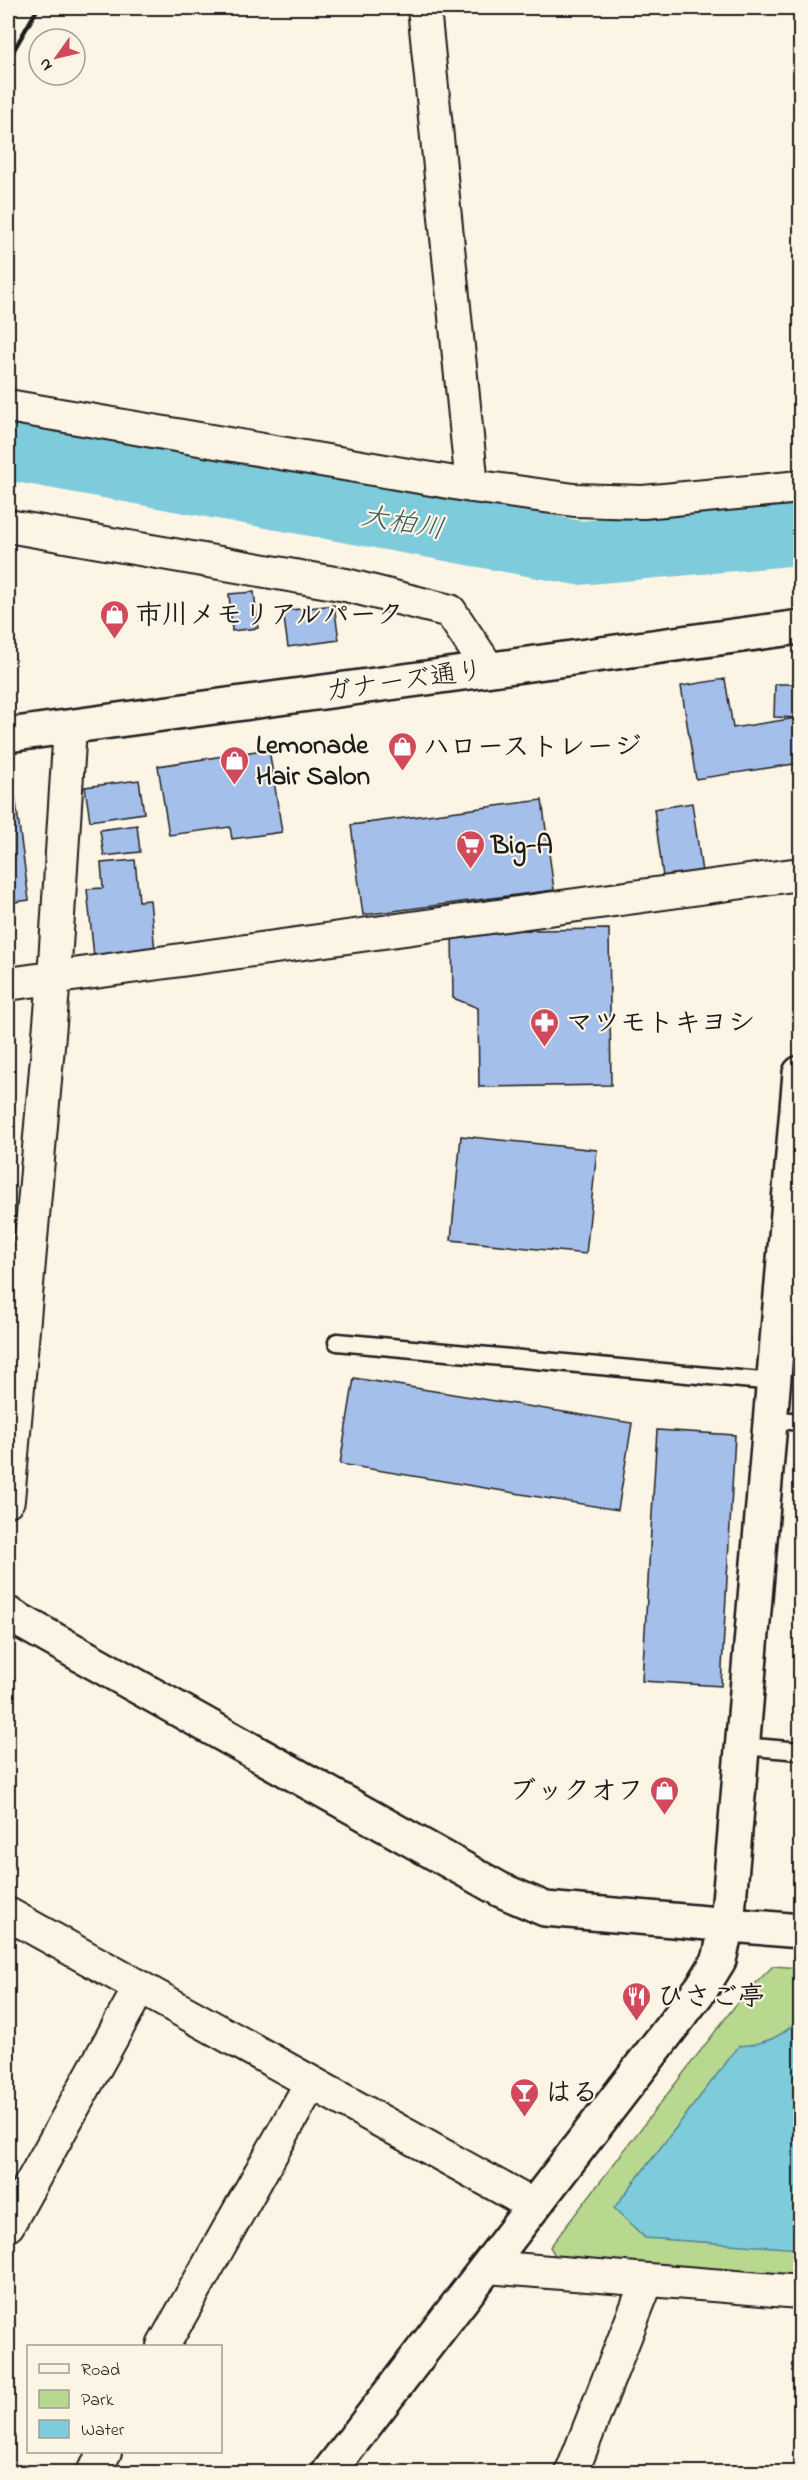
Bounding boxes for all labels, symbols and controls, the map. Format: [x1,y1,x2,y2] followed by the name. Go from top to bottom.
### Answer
[27,27,87,87] north arrow
[33,53,59,75] text: N
[357,497,447,552] water label: 大柏川
[135,597,403,636] place label: 市川メモリアルパーク
[98,598,130,640] shop icon: 市川メモリアルパーク
[322,652,486,713] street label: ガナーズ通り
[256,727,370,797] place label: Lemonade Hair Salon
[423,729,641,768] place label: ハローストレージ
[386,730,418,772] shop icon: ハローストレージ
[219,744,251,786] shop icon: Lemonade Hair Salon
[489,827,553,867] place label: Big-A
[454,828,486,870] supermarket icon: Big-A
[566,1005,755,1044] place label: マツモトキヨシ
[529,1006,561,1048] pharmacy icon: マツモトキヨシ
[509,1773,644,1812] place label: ブックオフ
[649,1774,681,1816] shop icon: ブックオフ
[657,1979,765,2018] place label: ひさご亭
[620,1980,652,2022] restaurant icon: ひさご亭
[545,2075,599,2114] place label: はる
[508,2076,540,2118] bar icon: はる
[27,2345,222,2453] legend
[81,2358,120,2384] text: Road
[81,2388,114,2414] text: Park
[81,2418,125,2444] text: Water

